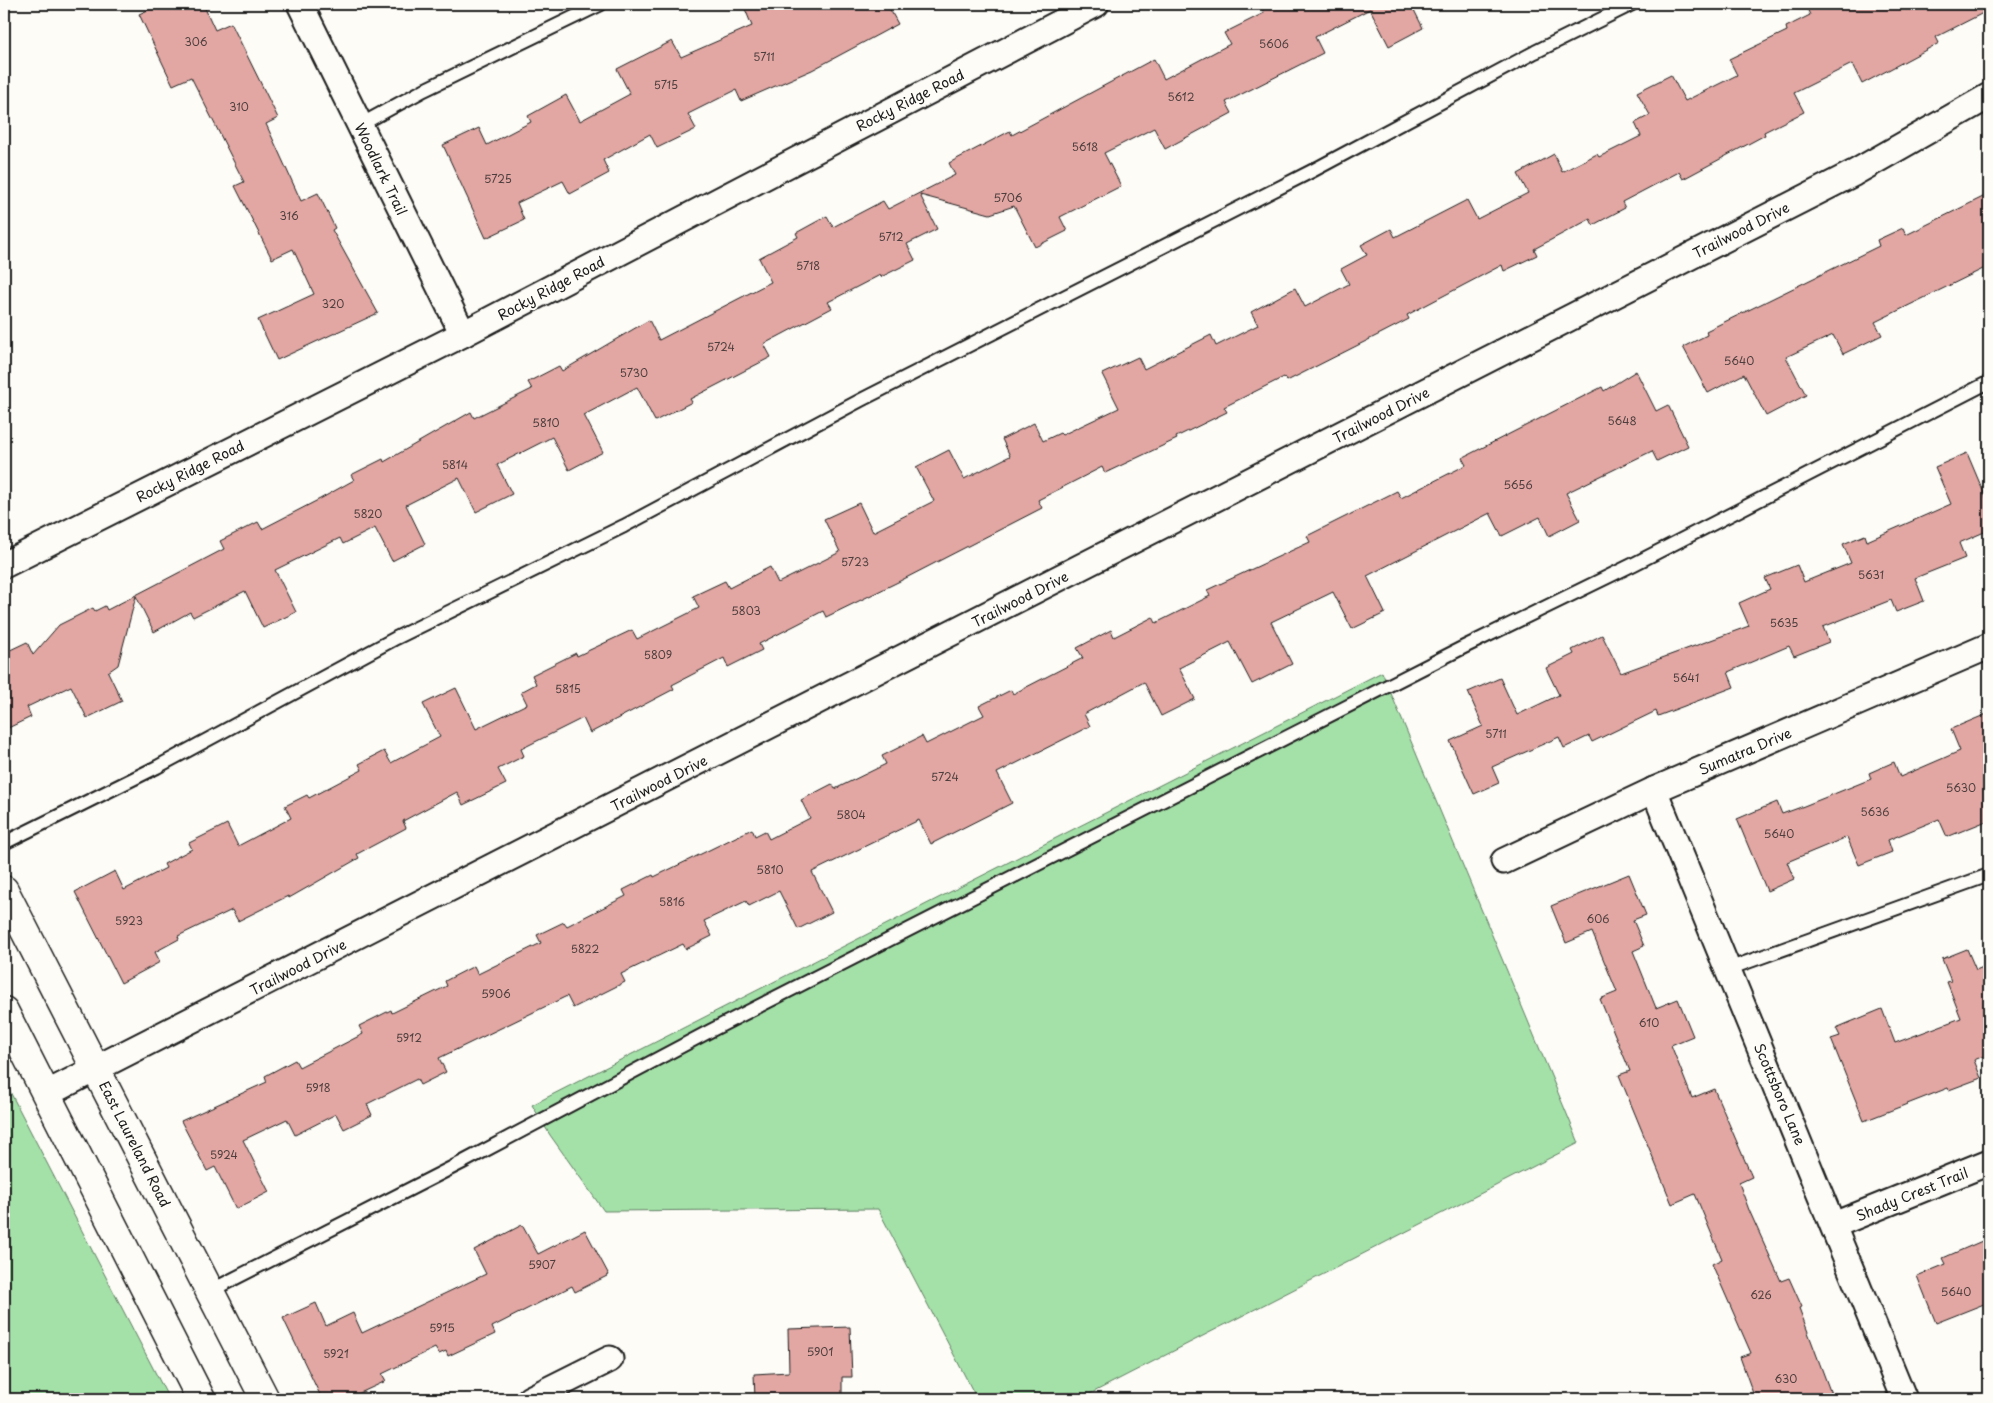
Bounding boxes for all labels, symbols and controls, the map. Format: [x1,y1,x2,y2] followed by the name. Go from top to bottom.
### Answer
[184,33,208,50] house number: 306
[1259,35,1289,52] house number: 5606
[753,48,775,65] house number: 5711
[852,64,968,136] street label: Rocky Ridge Road
[654,76,678,93] house number: 5715
[1167,88,1195,105] house number: 5612
[229,98,249,115] house number: 310
[350,119,412,219] street label: Woodlark Trail
[1072,138,1098,155] house number: 5618
[484,170,512,187] house number: 5725
[993,189,1023,206] house number: 5706
[1689,197,1793,263] street label: Trailwood Drive
[279,207,299,224] house number: 316
[878,228,904,245] house number: 5712
[494,251,608,325] street label: Rocky Ridge Road
[796,257,820,274] house number: 5718
[322,295,344,312] house number: 320
[707,338,735,355] house number: 5724
[1724,352,1754,369] house number: 5640
[620,364,648,381] house number: 5730
[1329,382,1433,448] street label: Trailwood Drive
[1607,412,1637,429] house number: 5648
[532,414,560,431] house number: 5810
[132,435,248,507] street label: Rocky Ridge Road
[442,456,468,473] house number: 5814
[1503,476,1533,493] house number: 5656
[354,505,382,522] house number: 5820
[841,553,869,570] house number: 5723
[968,566,1072,632] street label: Trailwood Drive
[1858,566,1884,583] house number: 5631
[731,602,761,619] house number: 5803
[1770,614,1798,631] house number: 5635
[644,646,672,663] house number: 5809
[1673,669,1699,686] house number: 5641
[555,680,581,697] house number: 5815
[1695,722,1795,780] street label: Sumatra Drive
[1485,725,1507,742] house number: 5711
[607,750,711,816] street label: Trailwood Drive
[931,768,959,785] house number: 5724
[1946,779,1976,796] house number: 5630
[1860,803,1890,820] house number: 5636
[836,806,866,823] house number: 5804
[1764,825,1794,842] house number: 5640
[756,861,784,878] house number: 5810
[659,893,685,910] house number: 5816
[1587,910,1609,927] house number: 606
[115,912,143,929] house number: 5923
[246,934,350,1000] street label: Trailwood Drive
[571,940,599,957] house number: 5822
[481,985,511,1002] house number: 5906
[1639,1014,1659,1031] house number: 610
[396,1029,422,1046] house number: 5912
[1749,1040,1811,1148] street label: Scottsboro Lane
[94,1077,176,1211] street label: East Laureland Road
[305,1079,331,1096] house number: 5918
[210,1146,238,1163] house number: 5924
[1853,1162,1971,1226] street label: Shady Crest Trail
[528,1256,556,1273] house number: 5907
[1941,1283,1971,1300] house number: 5640
[1750,1286,1772,1303] house number: 626
[429,1319,455,1336] house number: 5915
[807,1343,833,1360] house number: 5901
[323,1345,349,1362] house number: 5921
[1775,1370,1797,1387] house number: 630

